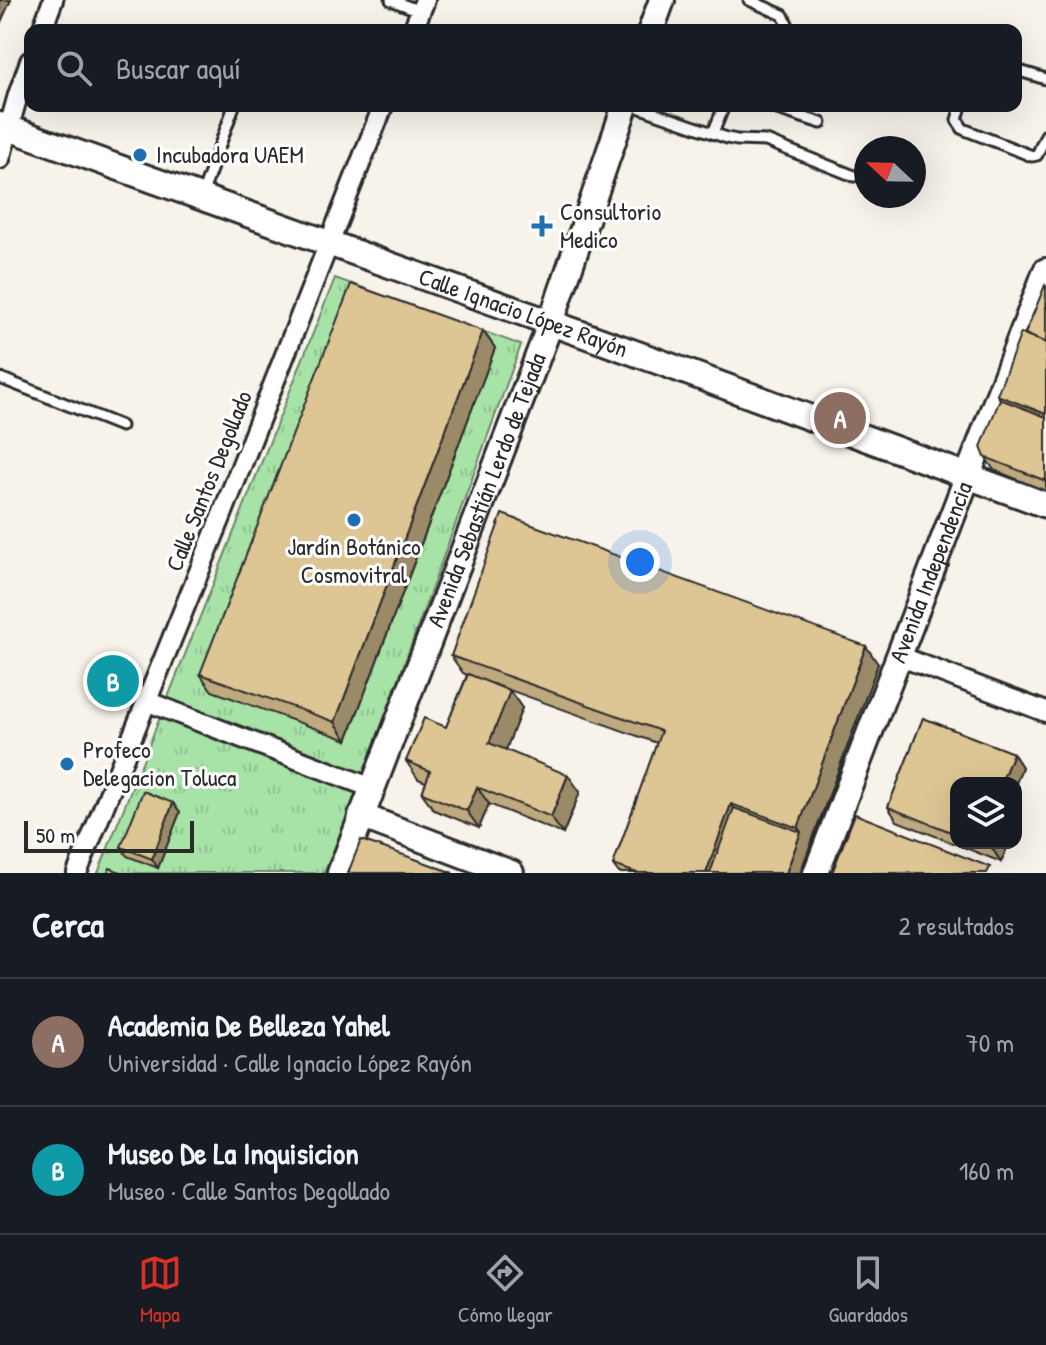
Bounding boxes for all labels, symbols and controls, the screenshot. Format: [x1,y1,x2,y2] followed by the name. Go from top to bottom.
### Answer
[24,24,1022,112] search box
[52,46,96,90] icon: search
[116,48,241,88] text: Buscar aquí
[854,136,926,208] north arrow
[156,138,304,170] place label: Incubadora UAEM
[131,146,149,164] marker: Incubadora UAEM
[560,195,661,255] place label: Consultorio Medico
[531,215,553,237] marker: Consultorio Medico
[415,260,632,364] street label: Calle Ignacio López Rayón
[419,348,553,632] street label: Avenida Sebastián Lerdo de Tejada
[157,385,259,576] street label: Calle Santos Degollado
[814,388,866,448] pin: A
[881,477,979,667] street label: Avenida Independencia
[345,511,363,529] marker: Jardín Botánico Cosmovitral
[287,530,421,590] place label: Jardín Botánico Cosmovitral
[620,542,660,582] your location
[87,651,139,711] pin: B
[83,733,236,793] place label: Profeco Delegacion Toluca
[58,755,76,773] marker: Profeco Delegacion Toluca
[950,777,1022,849] map controls
[950,777,1022,849] button: layers
[24,817,194,853] scale bar
[36,820,75,850] text: 50 m
[32,902,104,948] text: Cerca
[898,908,1014,943] text: 2 resultados
[108,1005,390,1045] text: Academia De Belleza Yahel
[52,1025,64,1060] text: A
[966,1025,1014,1060] text: 70 m
[108,1045,472,1080] text: Universidad · Calle Ignacio López Rayón
[108,1133,359,1173] text: Museo De La Inquisicion
[51,1153,65,1188] text: B
[959,1153,1014,1188] text: 160 m
[108,1173,390,1208] text: Museo · Calle Santos Degollado
[138,1251,182,1329] tab: Mapa
[458,1251,553,1329] tab: Cómo llegar
[829,1251,908,1329] tab: Guardados

